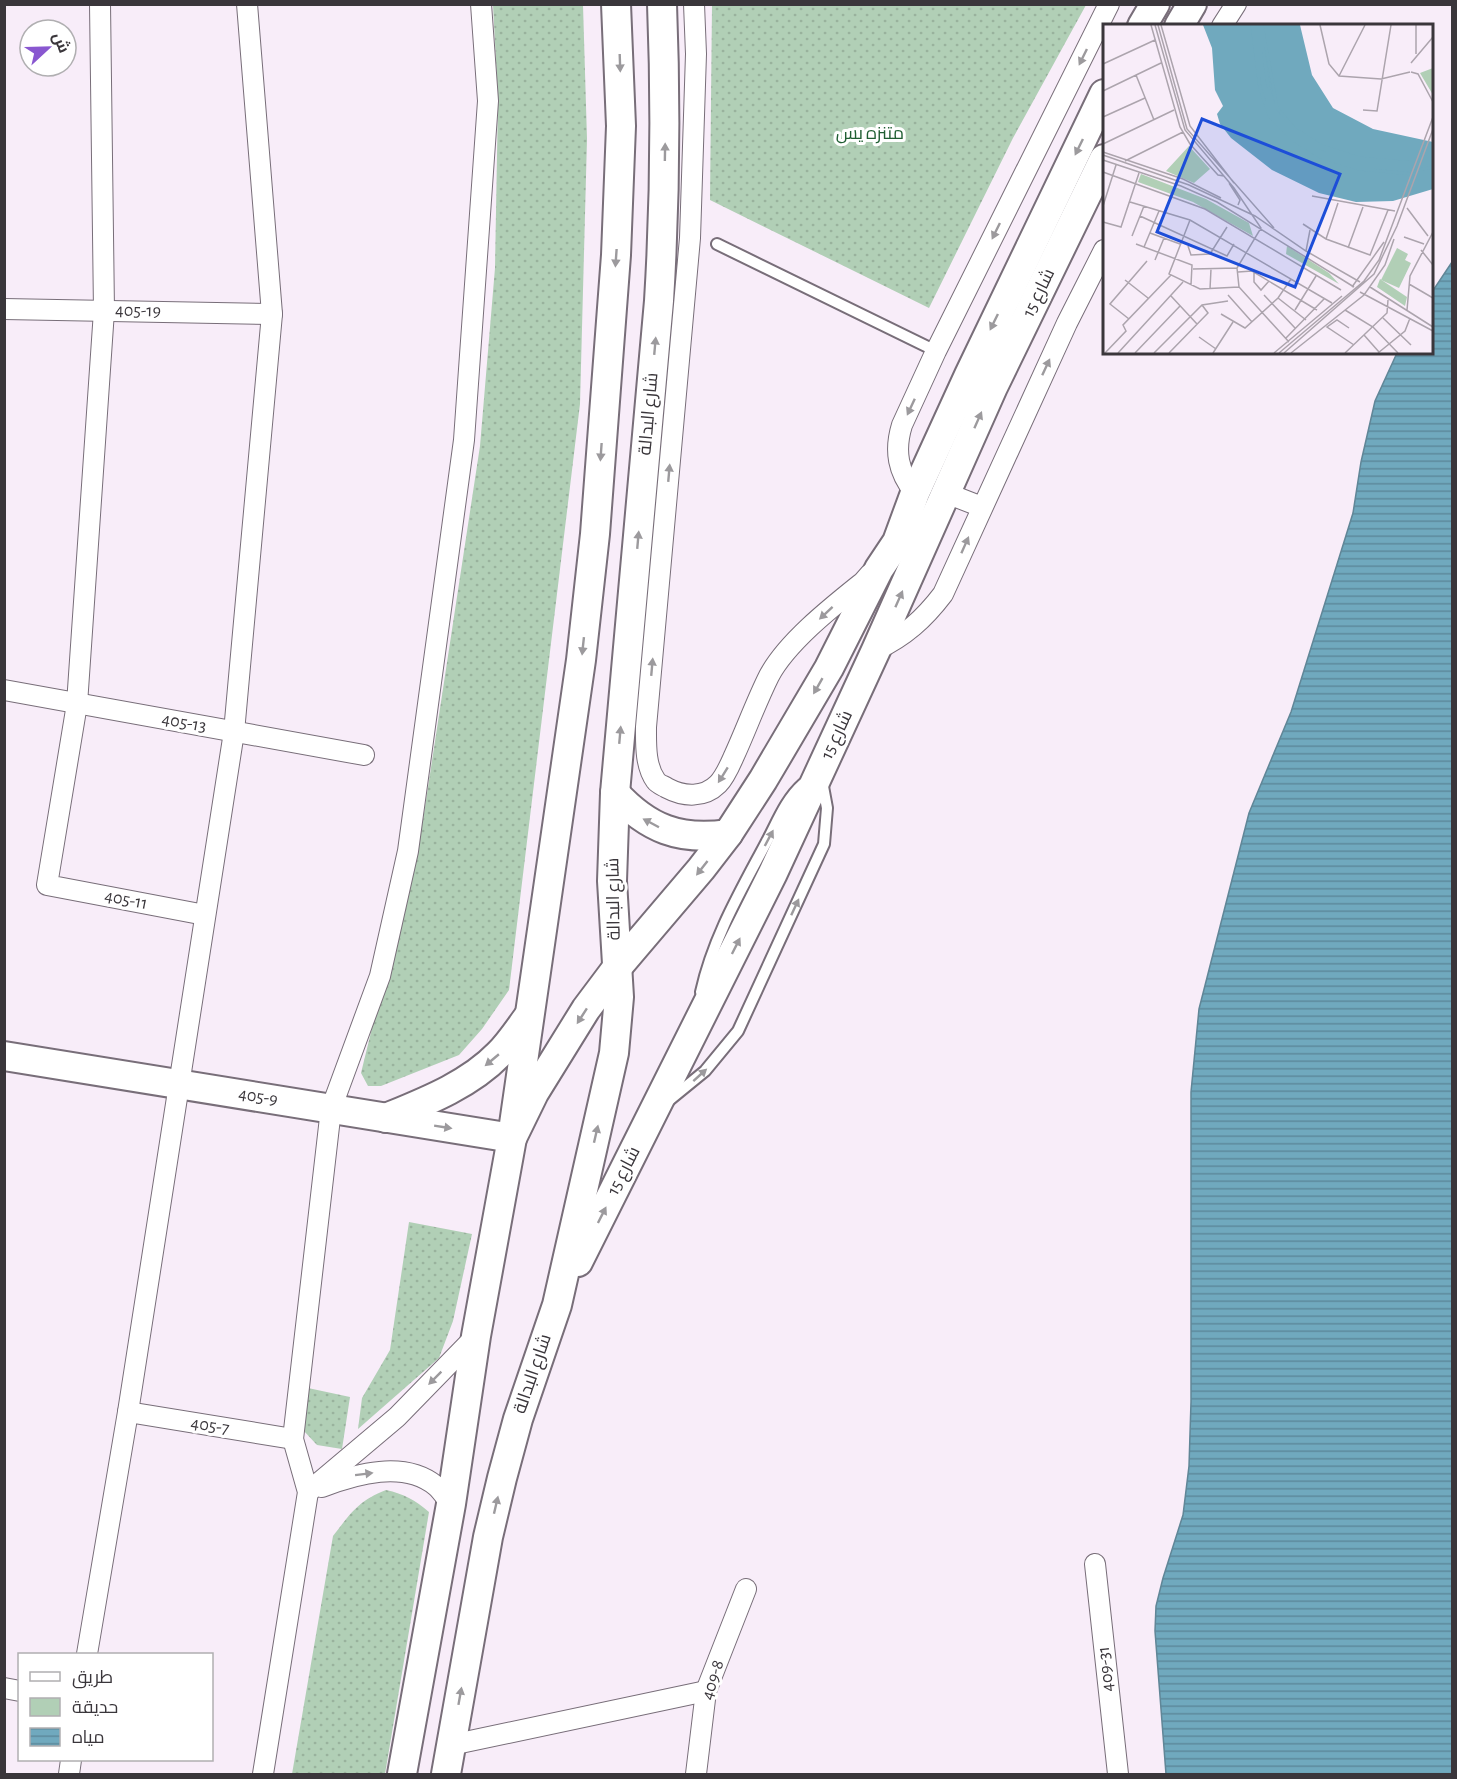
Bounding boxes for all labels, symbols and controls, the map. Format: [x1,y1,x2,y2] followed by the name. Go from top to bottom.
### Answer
[18,18,78,78] north arrow
[1103,24,1433,354] inset map
[49,30,73,56] text: ش
[1078,48,1088,65] one-way arrow
[615,53,624,72] one-way arrow
[836,125,904,144] park label: متنزه يس
[1074,138,1083,155] one-way arrow
[661,142,670,161] one-way arrow
[991,223,1001,240] one-way arrow
[611,248,621,267] one-way arrow
[1019,265,1060,321] street label: شارع 15
[115,302,161,320] street label: 405-19
[990,314,999,331] one-way arrow
[650,337,660,356] one-way arrow
[1042,359,1051,376] one-way arrow
[635,372,664,456] street label: شارع البدالة
[906,398,915,415] one-way arrow
[974,412,983,429] one-way arrow
[597,443,606,462] one-way arrow
[664,463,674,482] one-way arrow
[633,531,642,550] one-way arrow
[960,535,970,553] one-way arrow
[895,590,904,607] one-way arrow
[819,606,834,620] one-way arrow
[578,637,587,656] one-way arrow
[647,657,657,676] one-way arrow
[812,678,823,694] one-way arrow
[817,707,858,763] street label: شارع 15
[160,710,208,736] street label: 405-13
[615,725,625,744] one-way arrow
[718,767,729,783] one-way arrow
[642,818,659,828] one-way arrow
[764,829,774,846] one-way arrow
[603,857,626,941] street label: شارع البدالة
[695,860,708,876] one-way arrow
[103,887,149,913] street label: 405-11
[791,899,800,916] one-way arrow
[732,938,741,955] one-way arrow
[577,1008,588,1024] one-way arrow
[485,1053,500,1066] one-way arrow
[692,1069,707,1082] one-way arrow
[237,1085,279,1109] street label: 405-9
[434,1123,453,1132] one-way arrow
[592,1125,601,1144] one-way arrow
[603,1143,646,1199] street label: شارع 15
[597,1206,607,1223] one-way arrow
[510,1332,557,1417] street label: شارع البدالة
[428,1371,443,1385] one-way arrow
[189,1414,231,1438] street label: 405-7
[354,1470,373,1479] one-way arrow
[491,1495,501,1514] one-way arrow
[1095,1645,1117,1693] street label: 409-31
[18,1653,213,1761] legend
[698,1658,728,1702] street label: 409-8
[72,1669,113,1689] text: طريق
[456,1686,465,1705] one-way arrow
[72,1699,118,1717] text: حديقة
[72,1729,105,1747] text: مياه

